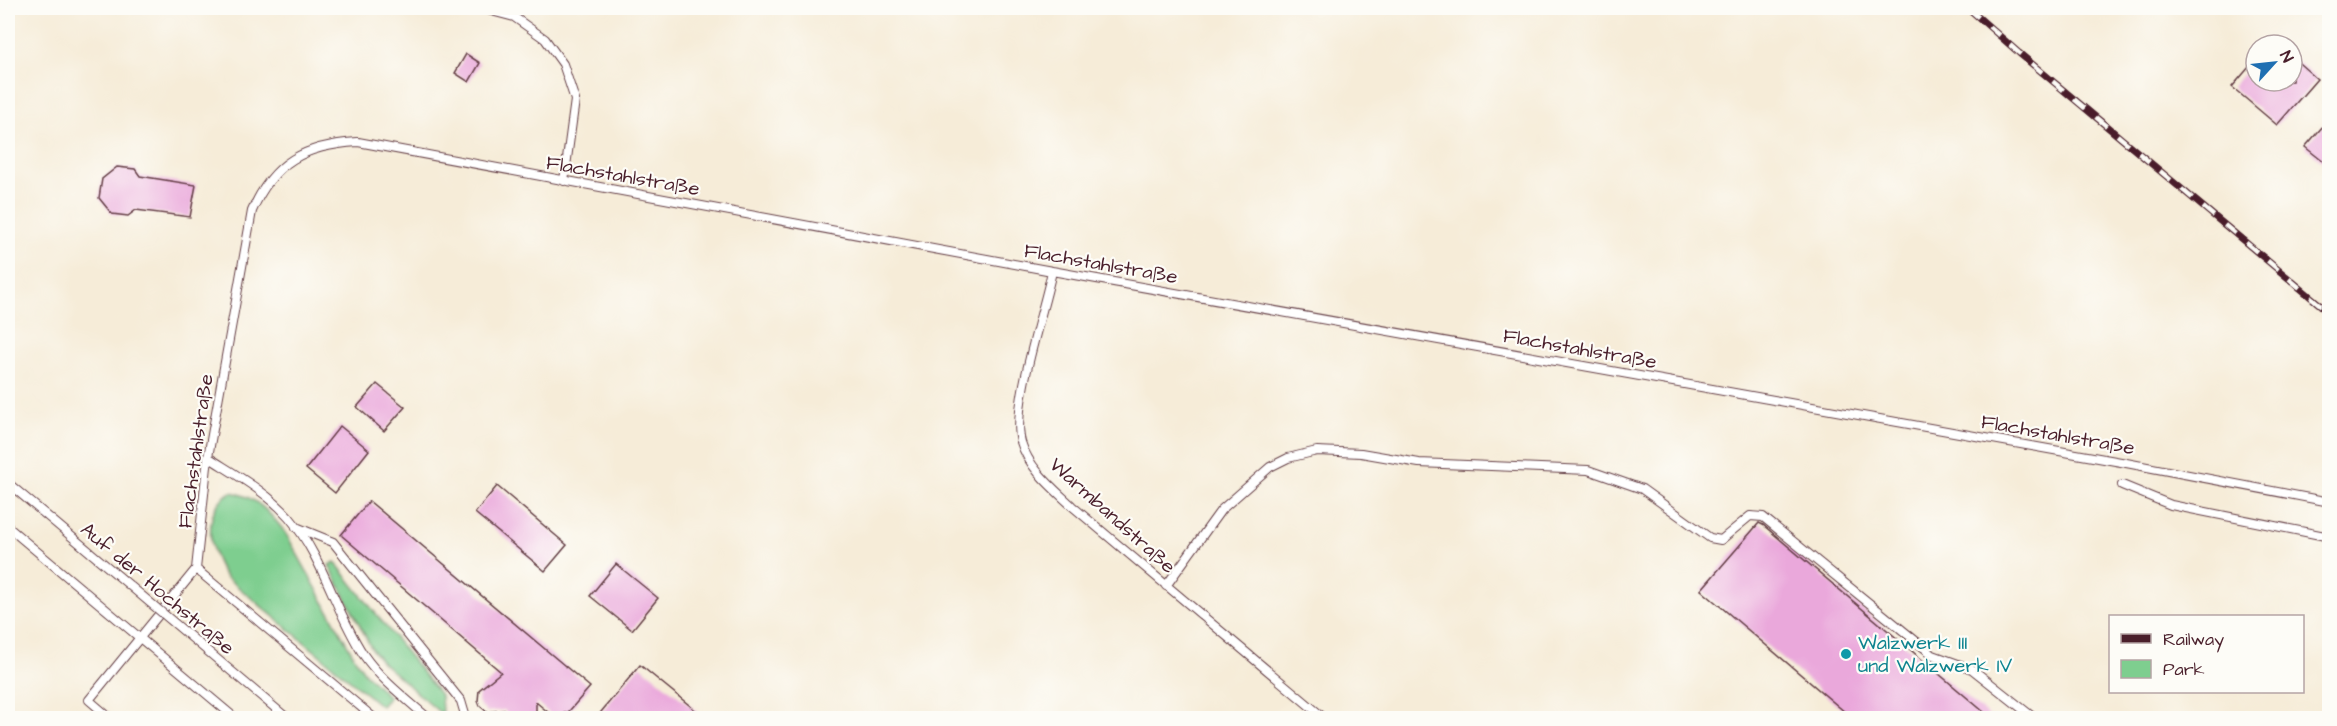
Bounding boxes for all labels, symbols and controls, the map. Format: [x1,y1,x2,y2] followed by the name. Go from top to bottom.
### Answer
[2244,33,2304,93] north arrow
[2274,47,2299,66] text: N
[544,149,702,203] street label: Flachstahlstraße
[1022,237,1180,291] street label: Flachstahlstraße
[1501,322,1659,376] street label: Flachstahlstraße
[171,372,221,530] street label: Flachstahlstraße
[1979,408,2137,462] street label: Flachstahlstraße
[1043,451,1182,580] street label: Warmbandstraße
[74,516,241,662] street label: Auf der Hochstraße
[2109,615,2304,693] legend
[2163,627,2224,653] text: Railway
[1858,629,2013,680] place label: Walzwerk III und Walzwerk IV
[1839,647,1853,661] marker: Walzwerk III und Walzwerk IV
[2163,657,2205,682] text: Park

